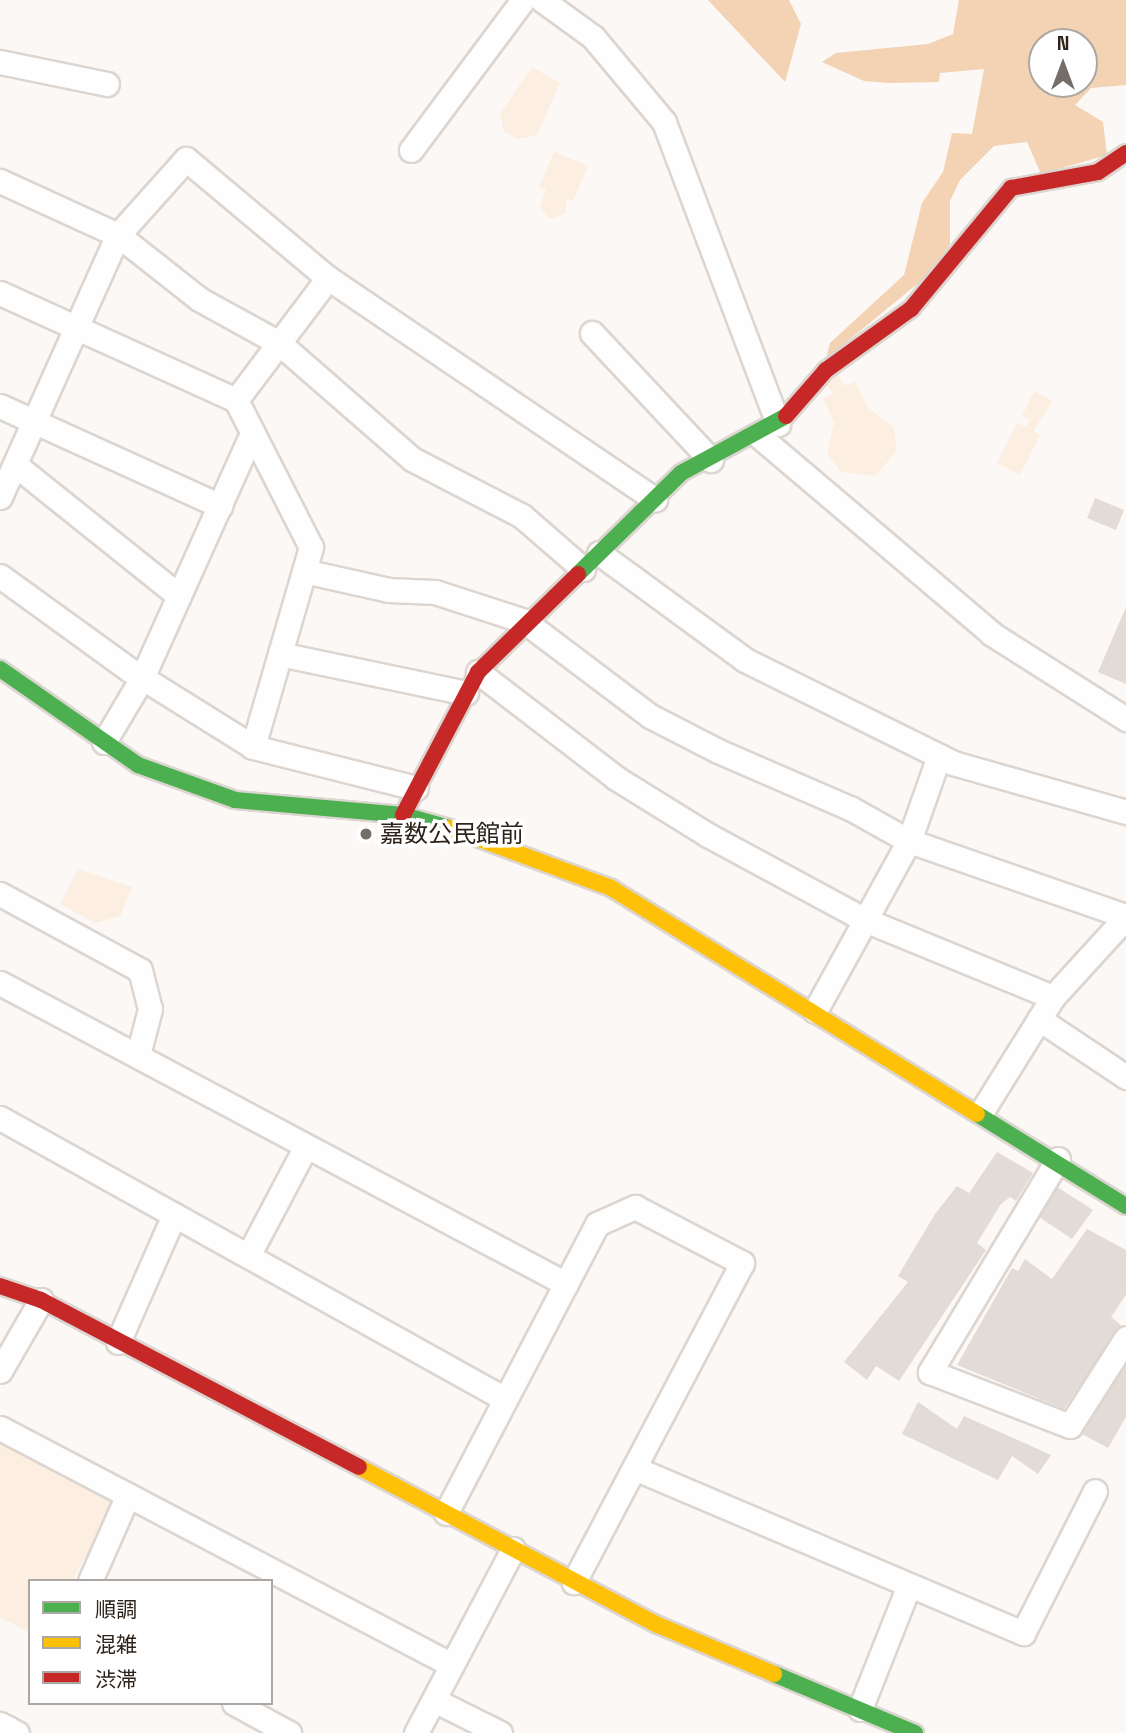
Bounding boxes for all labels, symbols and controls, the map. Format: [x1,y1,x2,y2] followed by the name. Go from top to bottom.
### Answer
[1028,28,1098,98] north arrow
[1057,31,1069,56] text: N
[380,820,524,848] place label: 嘉数公民館前
[358,826,374,842] marker: 嘉数公民館前
[28,1579,273,1705] legend
[95,1596,137,1623] text: 順調
[95,1631,137,1658] text: 混雑
[95,1666,137,1693] text: 渋滞

